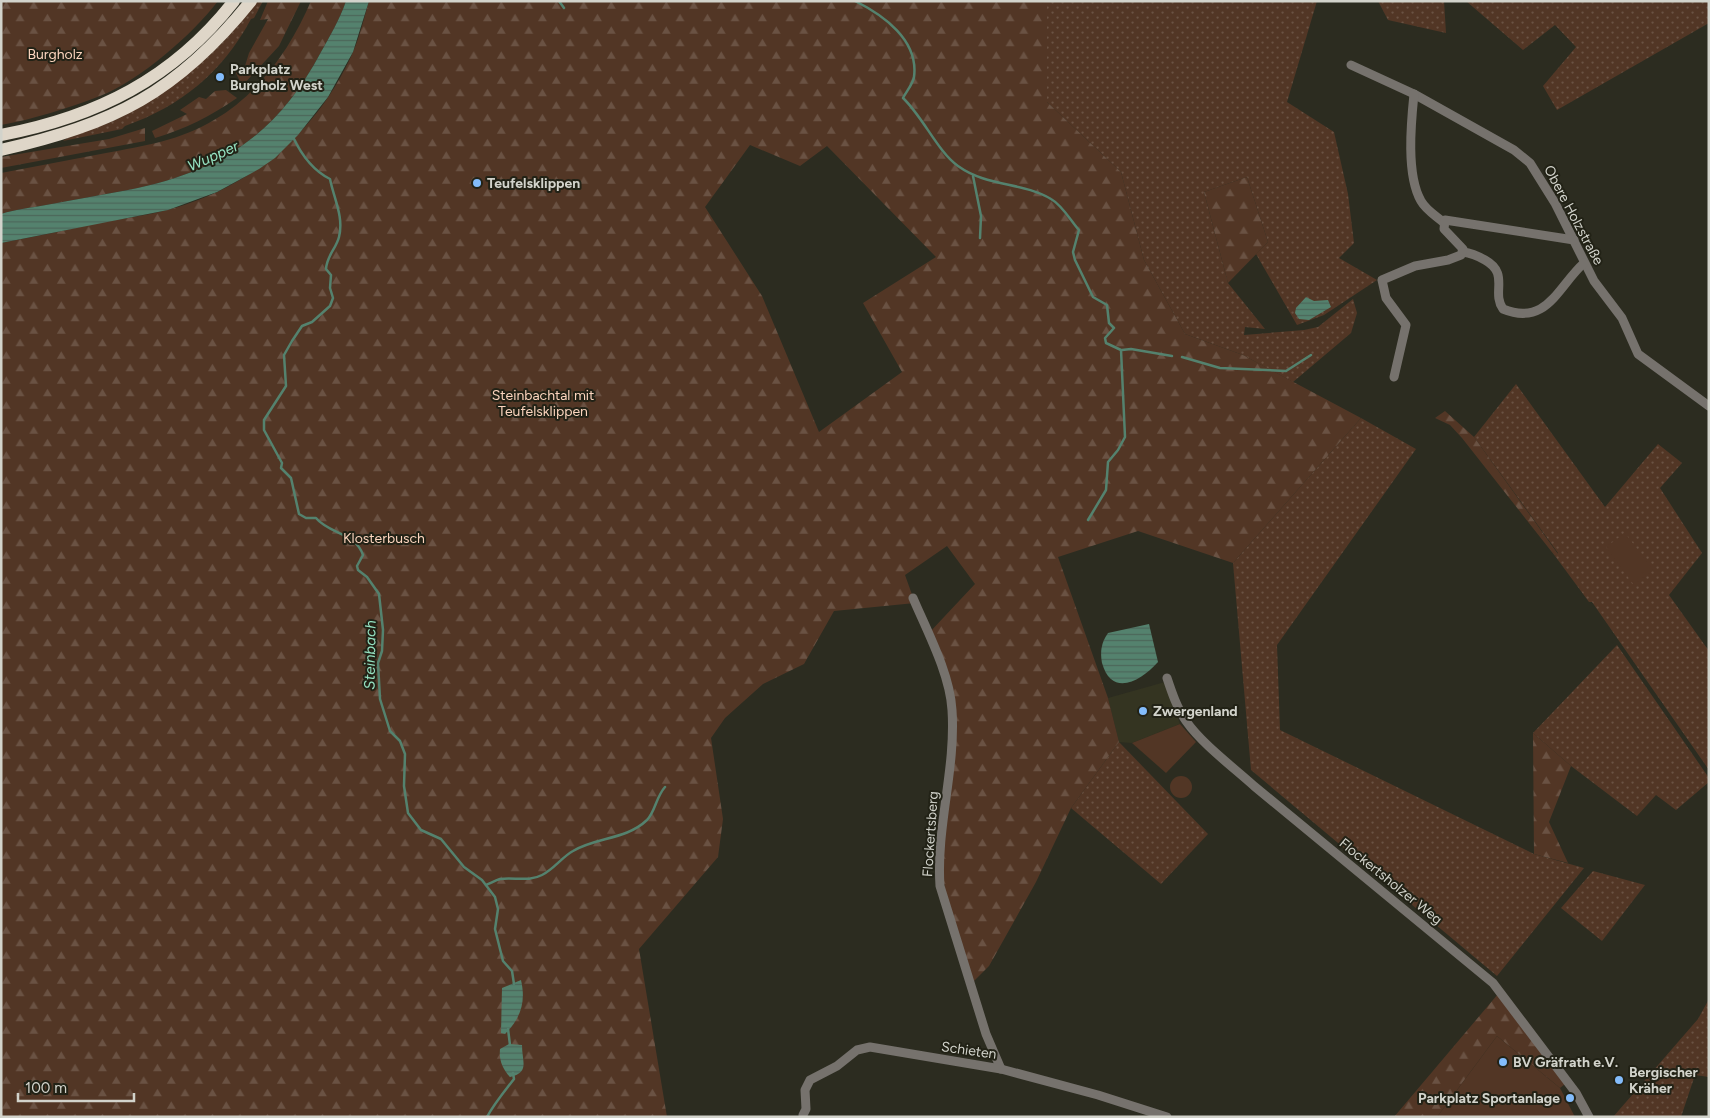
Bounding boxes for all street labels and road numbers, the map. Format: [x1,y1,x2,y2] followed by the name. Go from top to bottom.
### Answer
[1540,163,1607,268] street label: Obere Holzstraße
[919,791,942,878] street label: Flockertsberg
[1336,835,1446,928] street label: Flockertsholzer Weg
[940,1038,998,1063] street label: Schieten

